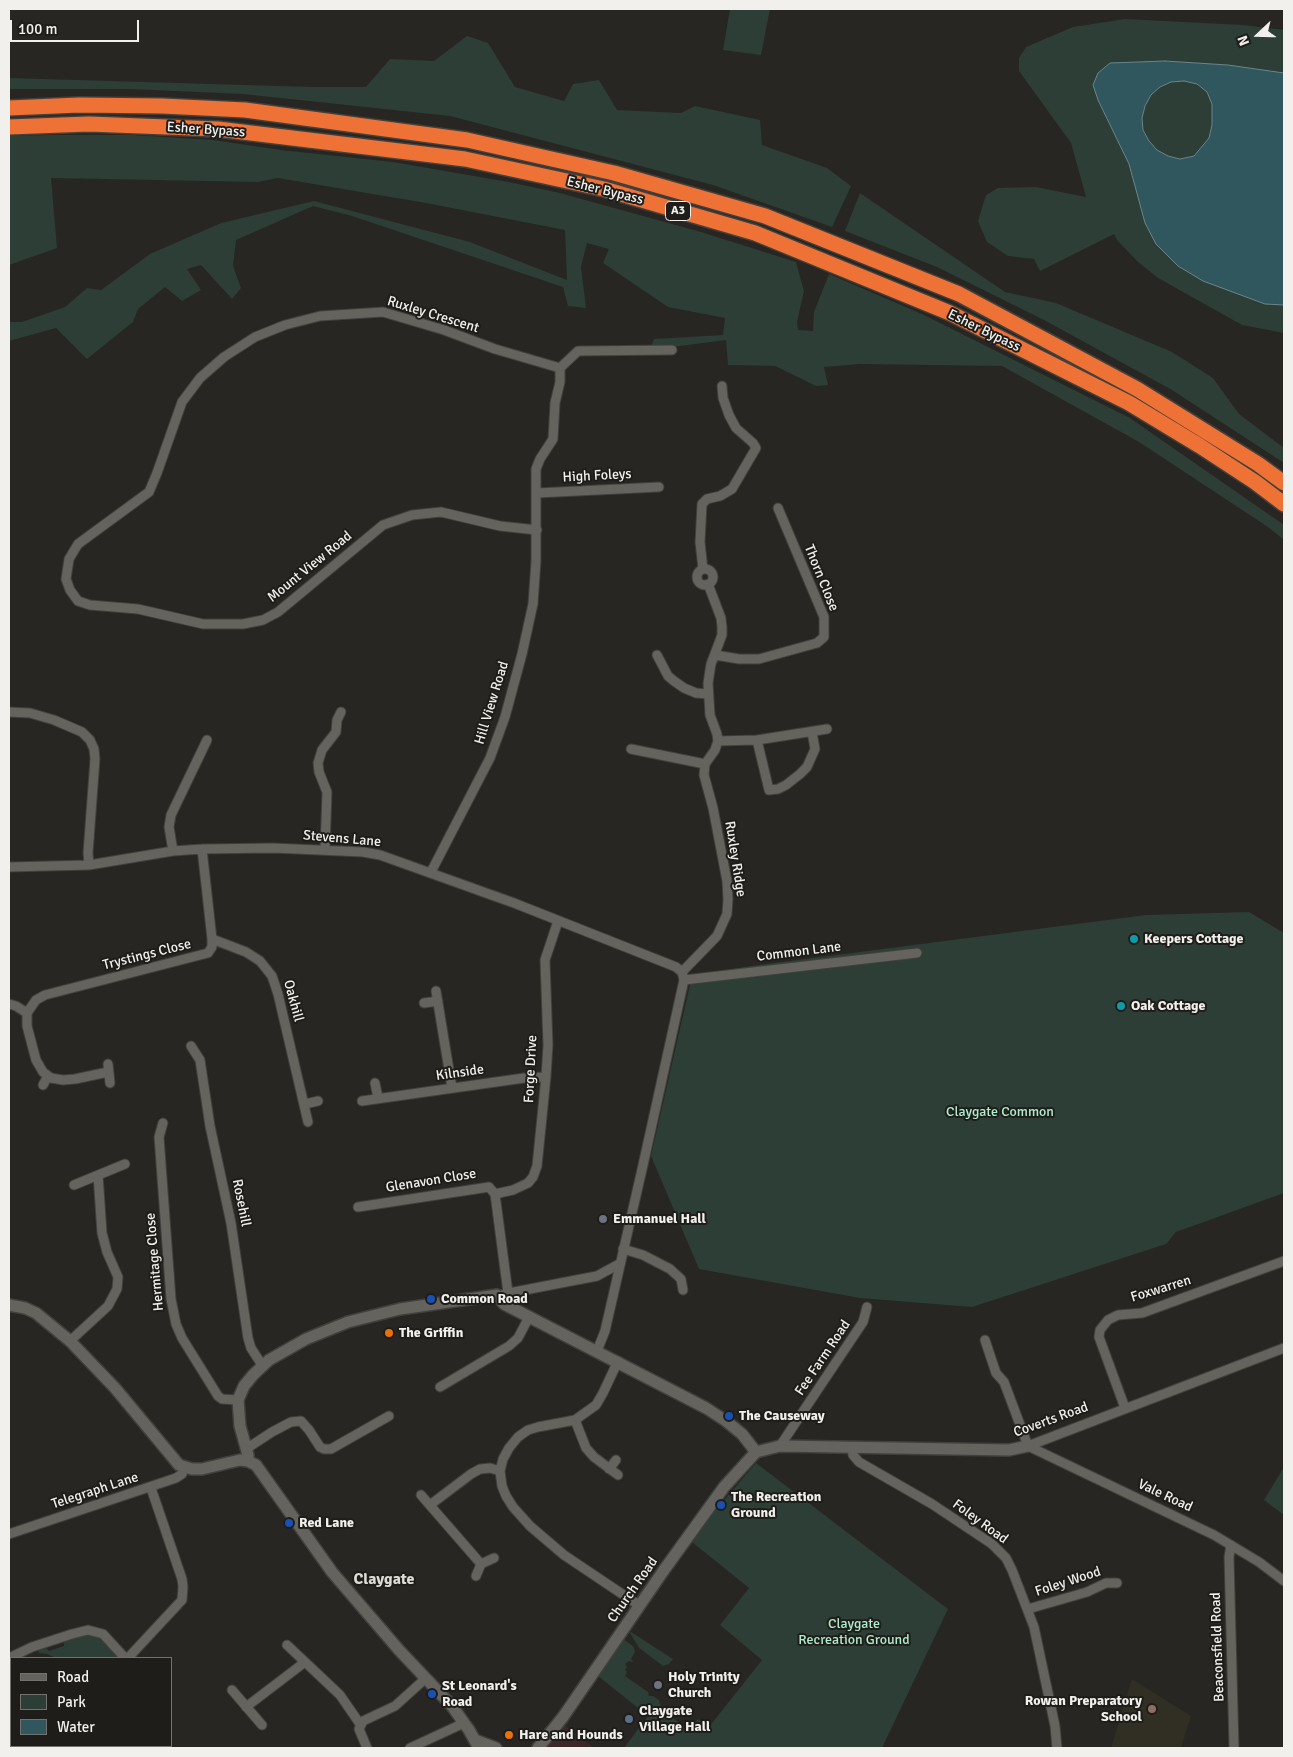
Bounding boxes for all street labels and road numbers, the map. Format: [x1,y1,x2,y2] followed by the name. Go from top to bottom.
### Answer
[166,119,246,141] street label: Esher Bypass
[565,173,645,209] street label: Esher Bypass
[666,202,690,220] road number: A3
[385,293,481,337] street label: Ruxley Crescent
[945,306,1023,356] street label: Esher Bypass
[562,466,632,486] street label: High Foleys
[264,528,356,606] street label: Mount View Road
[800,542,842,614] street label: Thorn Close
[471,659,513,747] street label: Hill View Road
[721,820,749,898] street label: Ruxley Ridge
[302,827,382,851] street label: Stevens Lane
[101,936,193,974] street label: Trystings Close
[756,938,842,966] street label: Common Lane
[279,978,307,1024] street label: Oakhill
[521,1035,541,1103] street label: Forge Drive
[435,1061,485,1085] street label: Kilnside
[384,1166,478,1196] street label: Glenavon Close
[228,1178,254,1228] street label: Rosehill
[142,1212,168,1312] street label: Hermitage Close
[1129,1272,1193,1306] street label: Foxwarren
[792,1317,854,1399] street label: Fee Farm Road
[1011,1399,1091,1441] street label: Coverts Road
[49,1469,141,1513] street label: Telegraph Lane
[1135,1476,1195,1516] street label: Vale Road
[949,1496,1011,1548] street label: Foley Road
[604,1554,662,1626] street label: Church Road
[1033,1564,1103,1600] street label: Foley Wood
[1208,1592,1228,1702] street label: Beaconsfield Road

